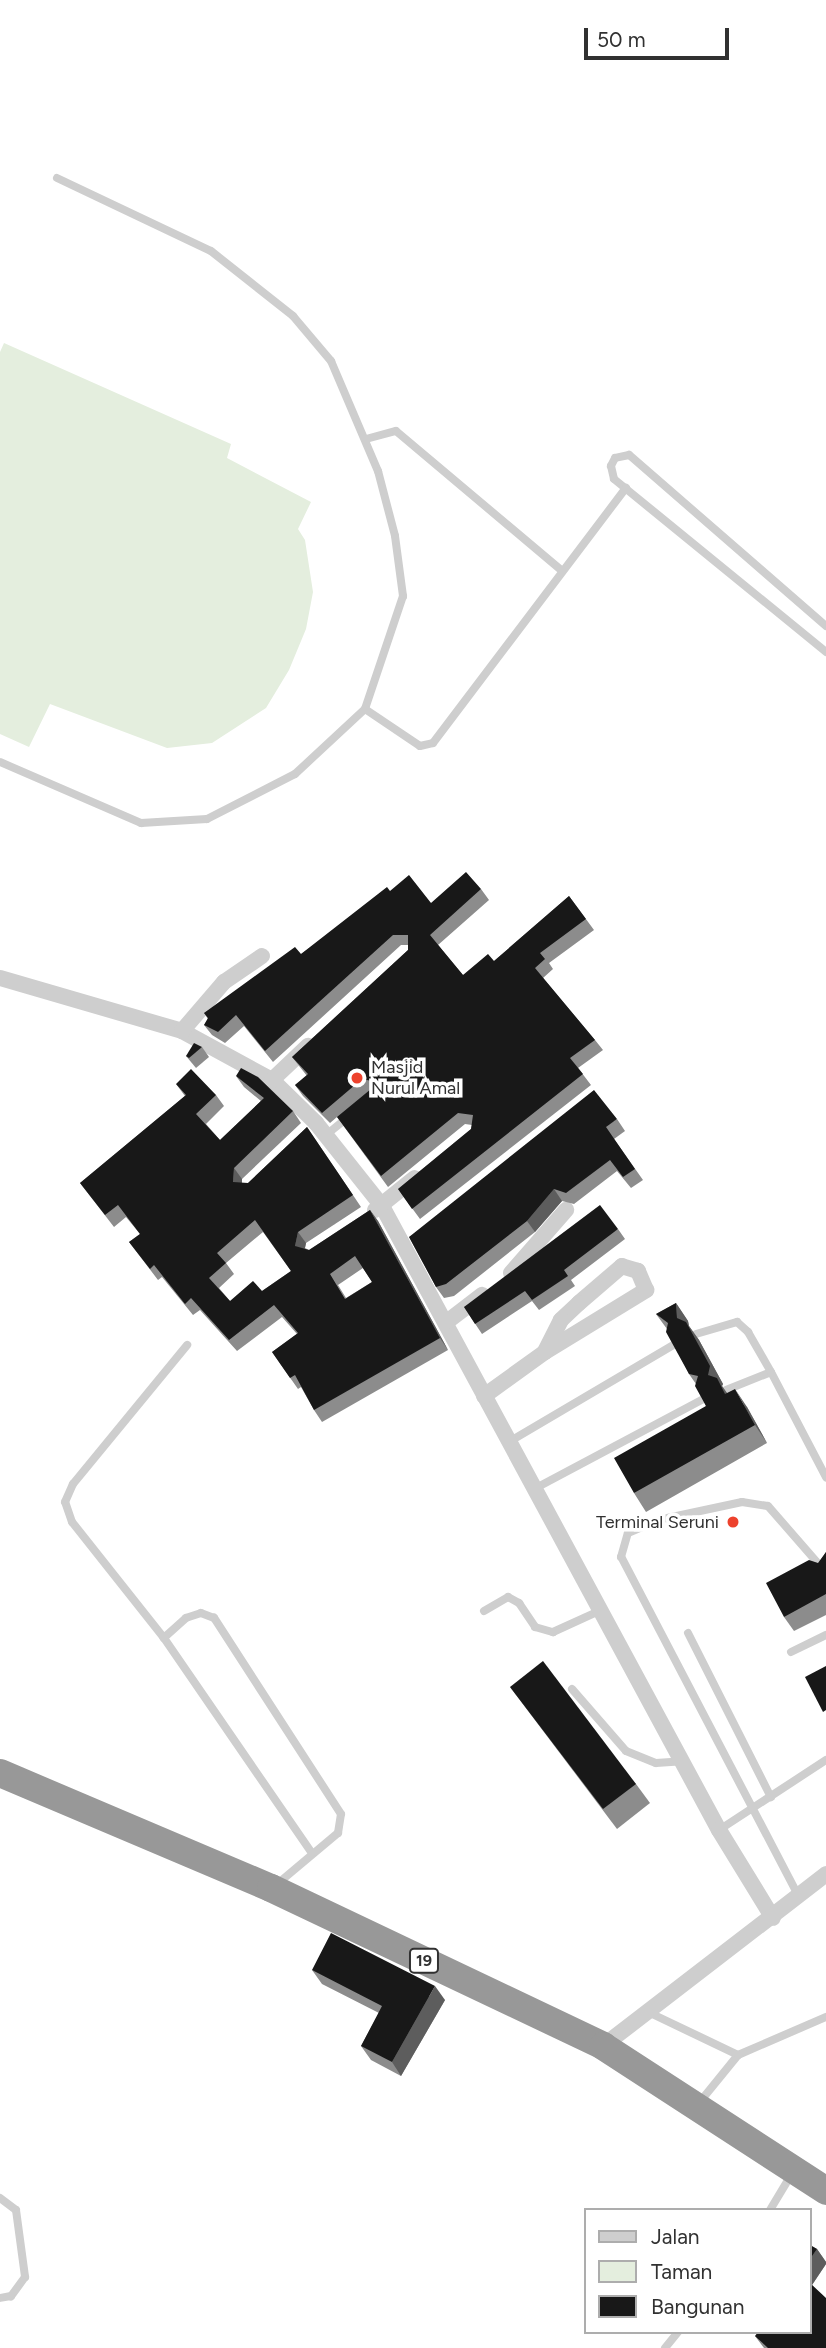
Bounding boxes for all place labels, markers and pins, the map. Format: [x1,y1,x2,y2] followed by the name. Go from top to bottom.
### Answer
[371,1057,460,1100] place label: Masjid Nurul Amal
[349,1070,365,1086] marker: Masjid Nurul Amal
[596,1511,719,1533] place label: Terminal Seruni
[725,1514,741,1530] marker: Terminal Seruni

